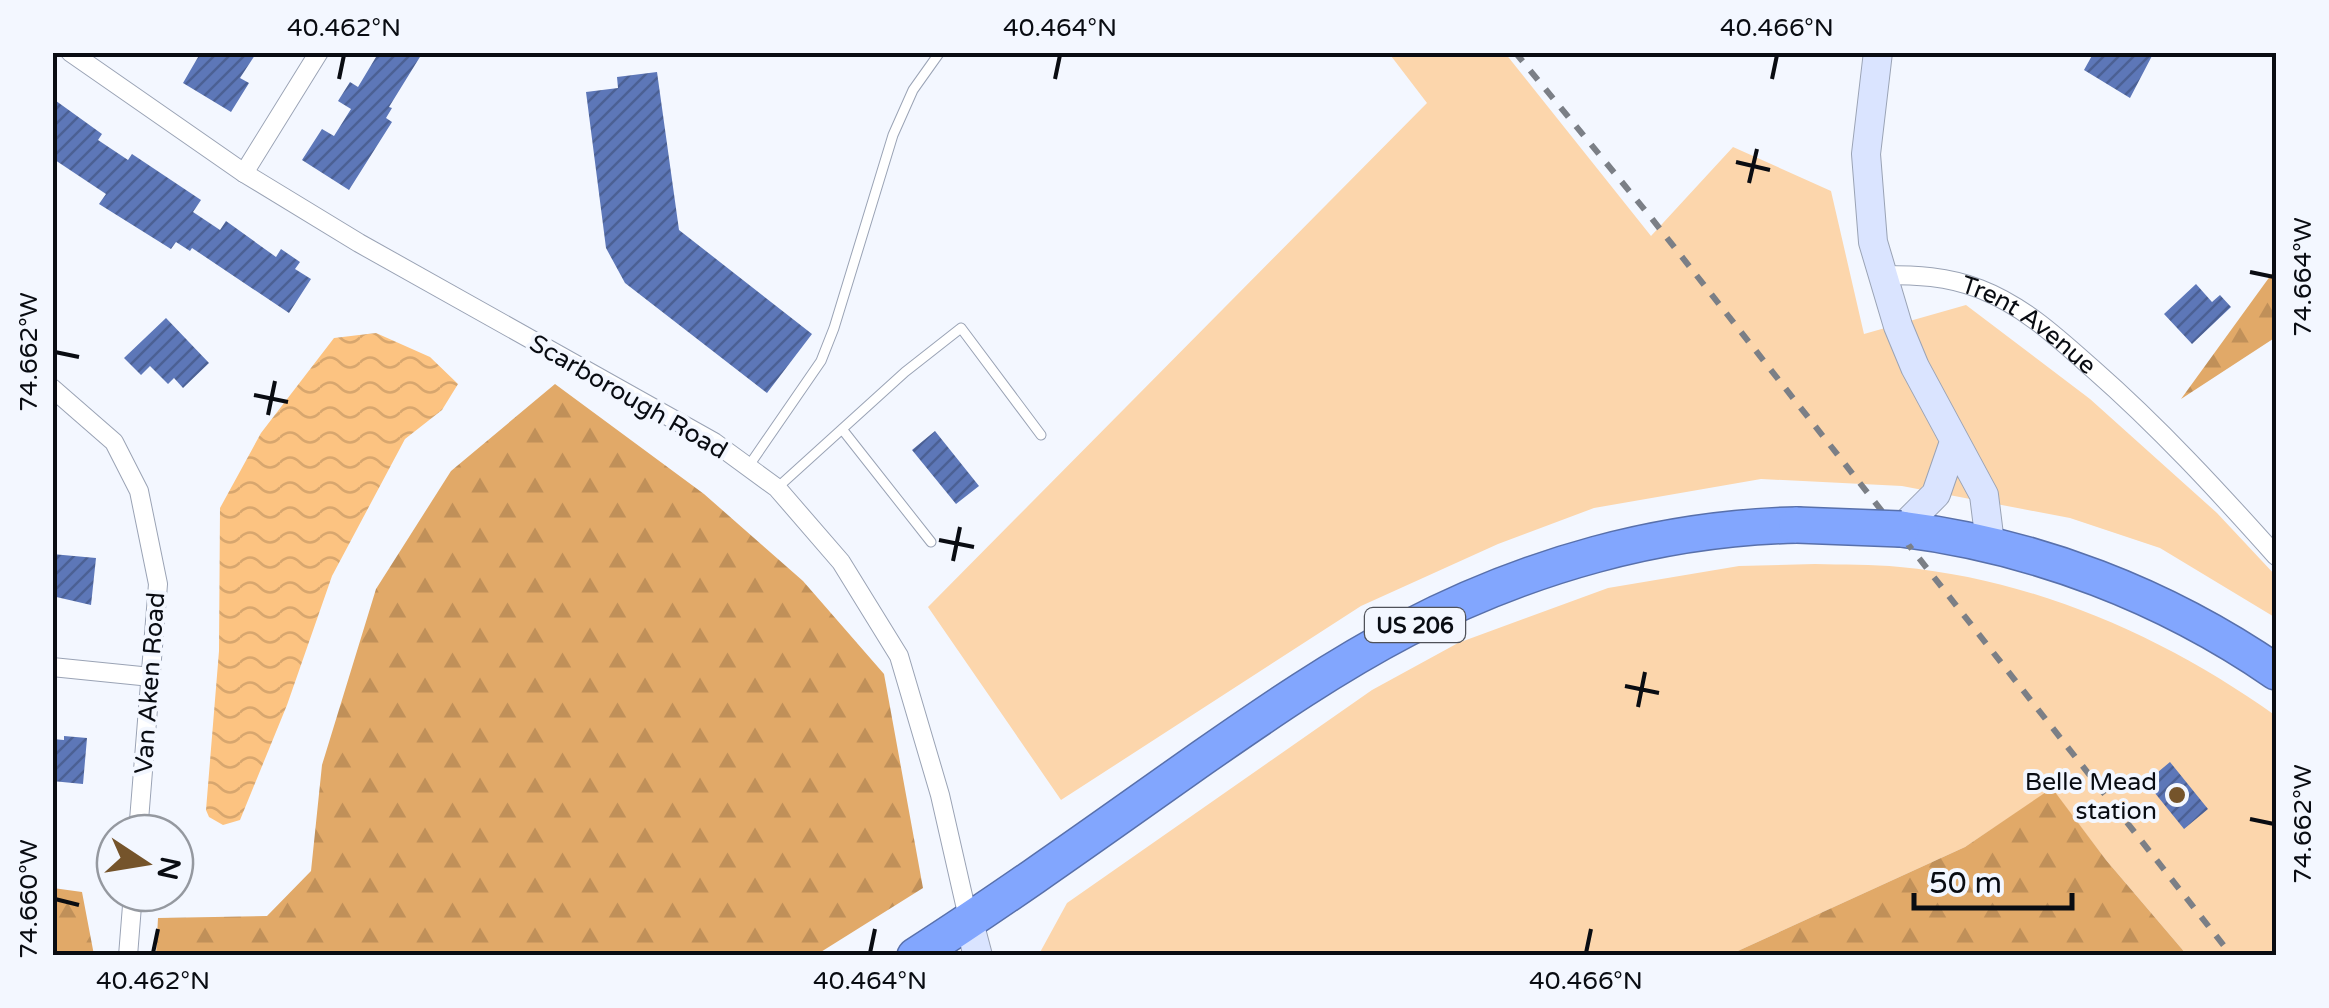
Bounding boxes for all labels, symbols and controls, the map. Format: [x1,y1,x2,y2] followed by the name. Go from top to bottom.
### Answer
[287,13,401,43] text: 40.462°N
[1003,13,1117,43] text: 40.464°N
[1720,13,1834,43] text: 40.466°N
[2288,217,2318,337] text: 74.664°W
[1958,270,2102,381] street label: Trent Avenue
[14,292,44,412] text: 74.662°W
[524,328,733,466] street label: Scarborough Road
[129,591,171,775] street label: Van Aken Road
[1365,608,1465,642] road number: US 206
[2288,764,2318,884] text: 74.662°W
[2025,767,2157,826] place label: Belle Mead station
[2166,784,2188,806] marker: Belle Mead station
[95,813,195,913] north arrow
[14,839,44,959] text: 74.660°W
[1914,848,2072,910] scale bar
[150,853,187,883] text: N
[1929,865,2002,902] text: 50 m
[96,966,210,996] text: 40.462°N
[813,966,927,996] text: 40.464°N
[1529,966,1643,996] text: 40.466°N

